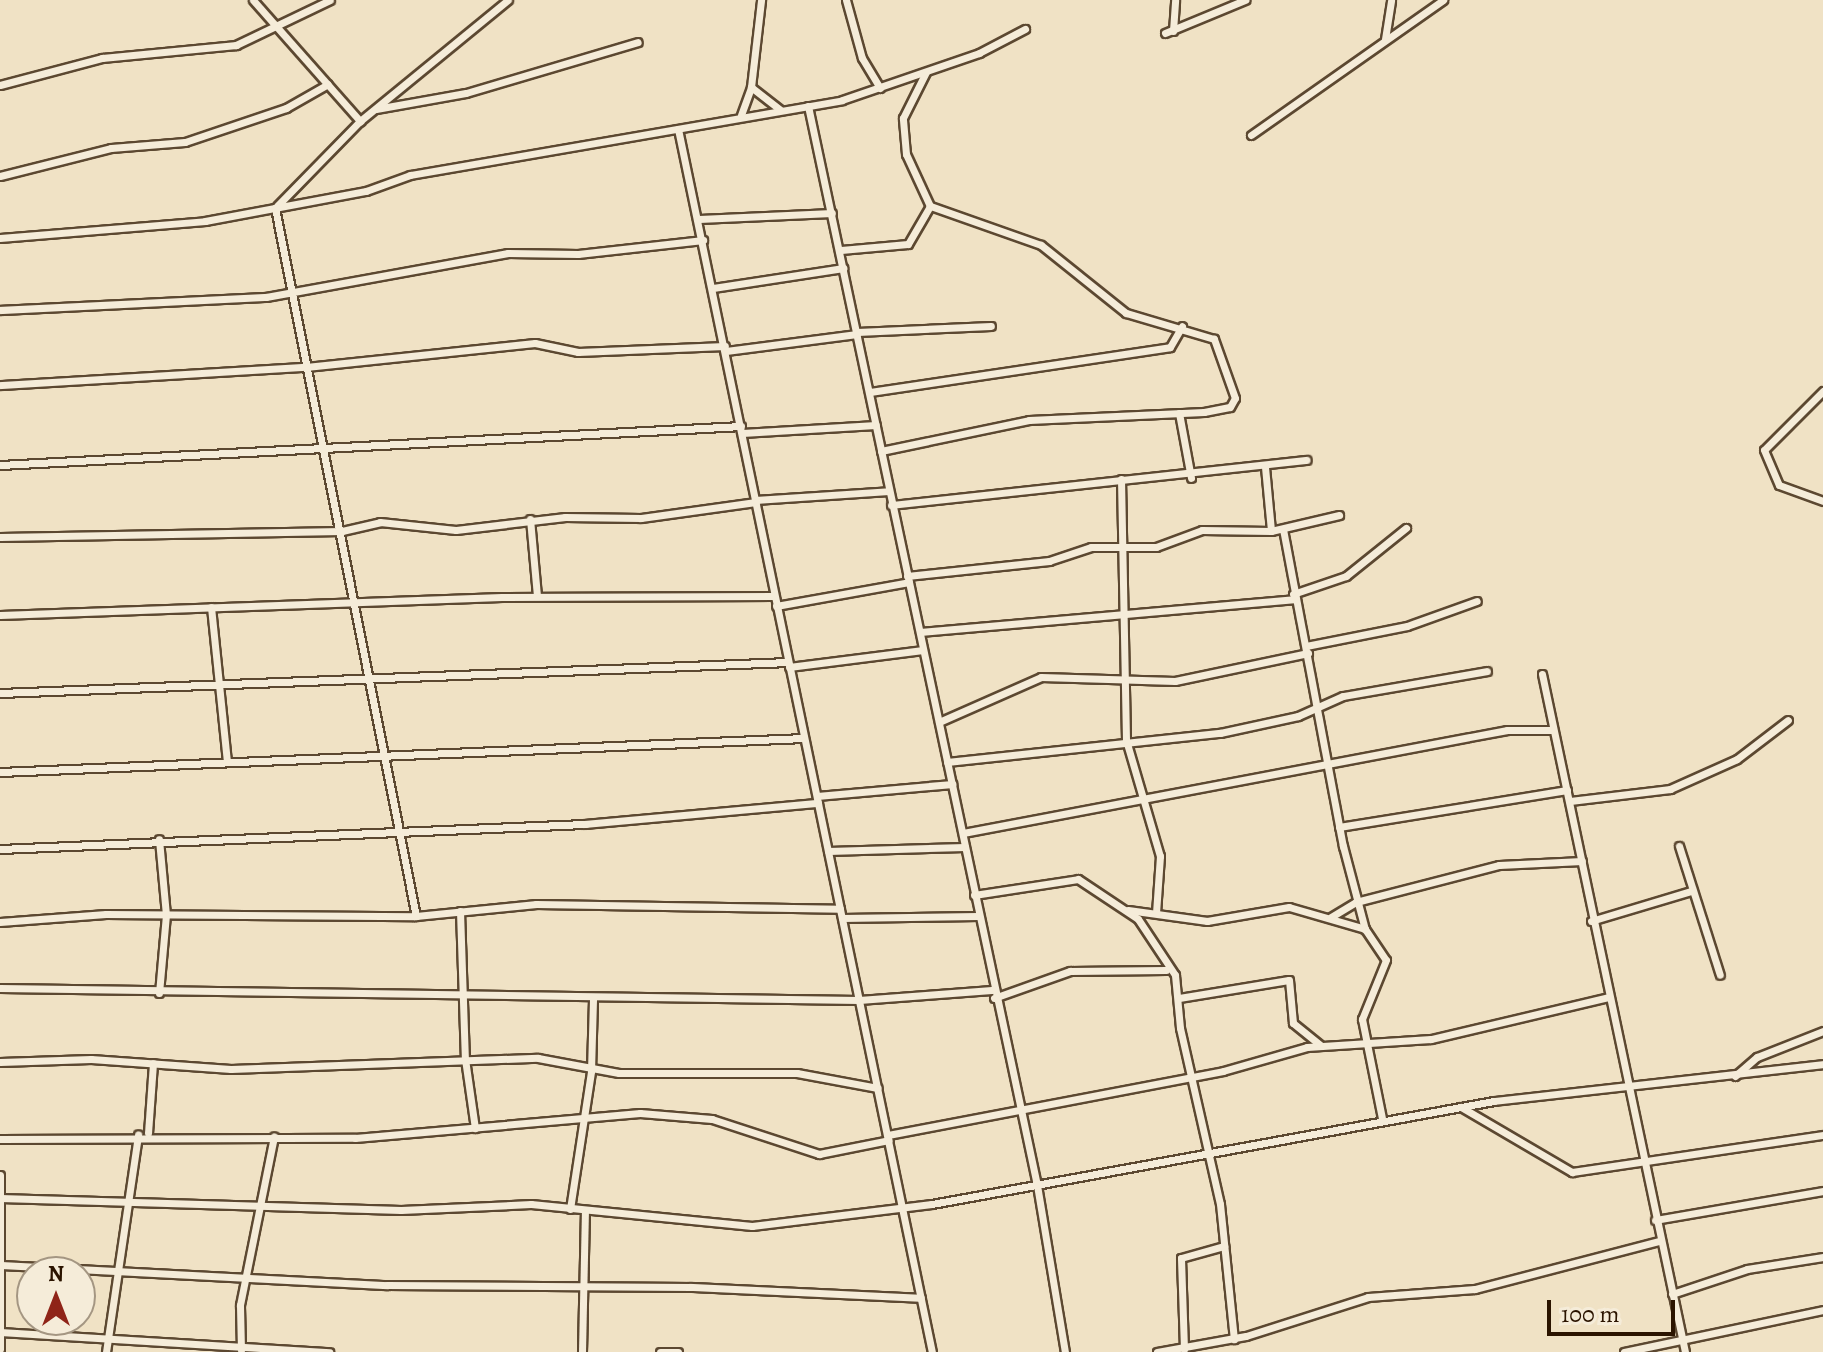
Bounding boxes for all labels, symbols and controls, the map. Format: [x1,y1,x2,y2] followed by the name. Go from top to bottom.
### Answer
[16,1256,96,1336] north arrow
[48,1259,64,1289] text: N
[1551,1284,1679,1334] scale bar
[1561,1298,1620,1330] text: 100 m

